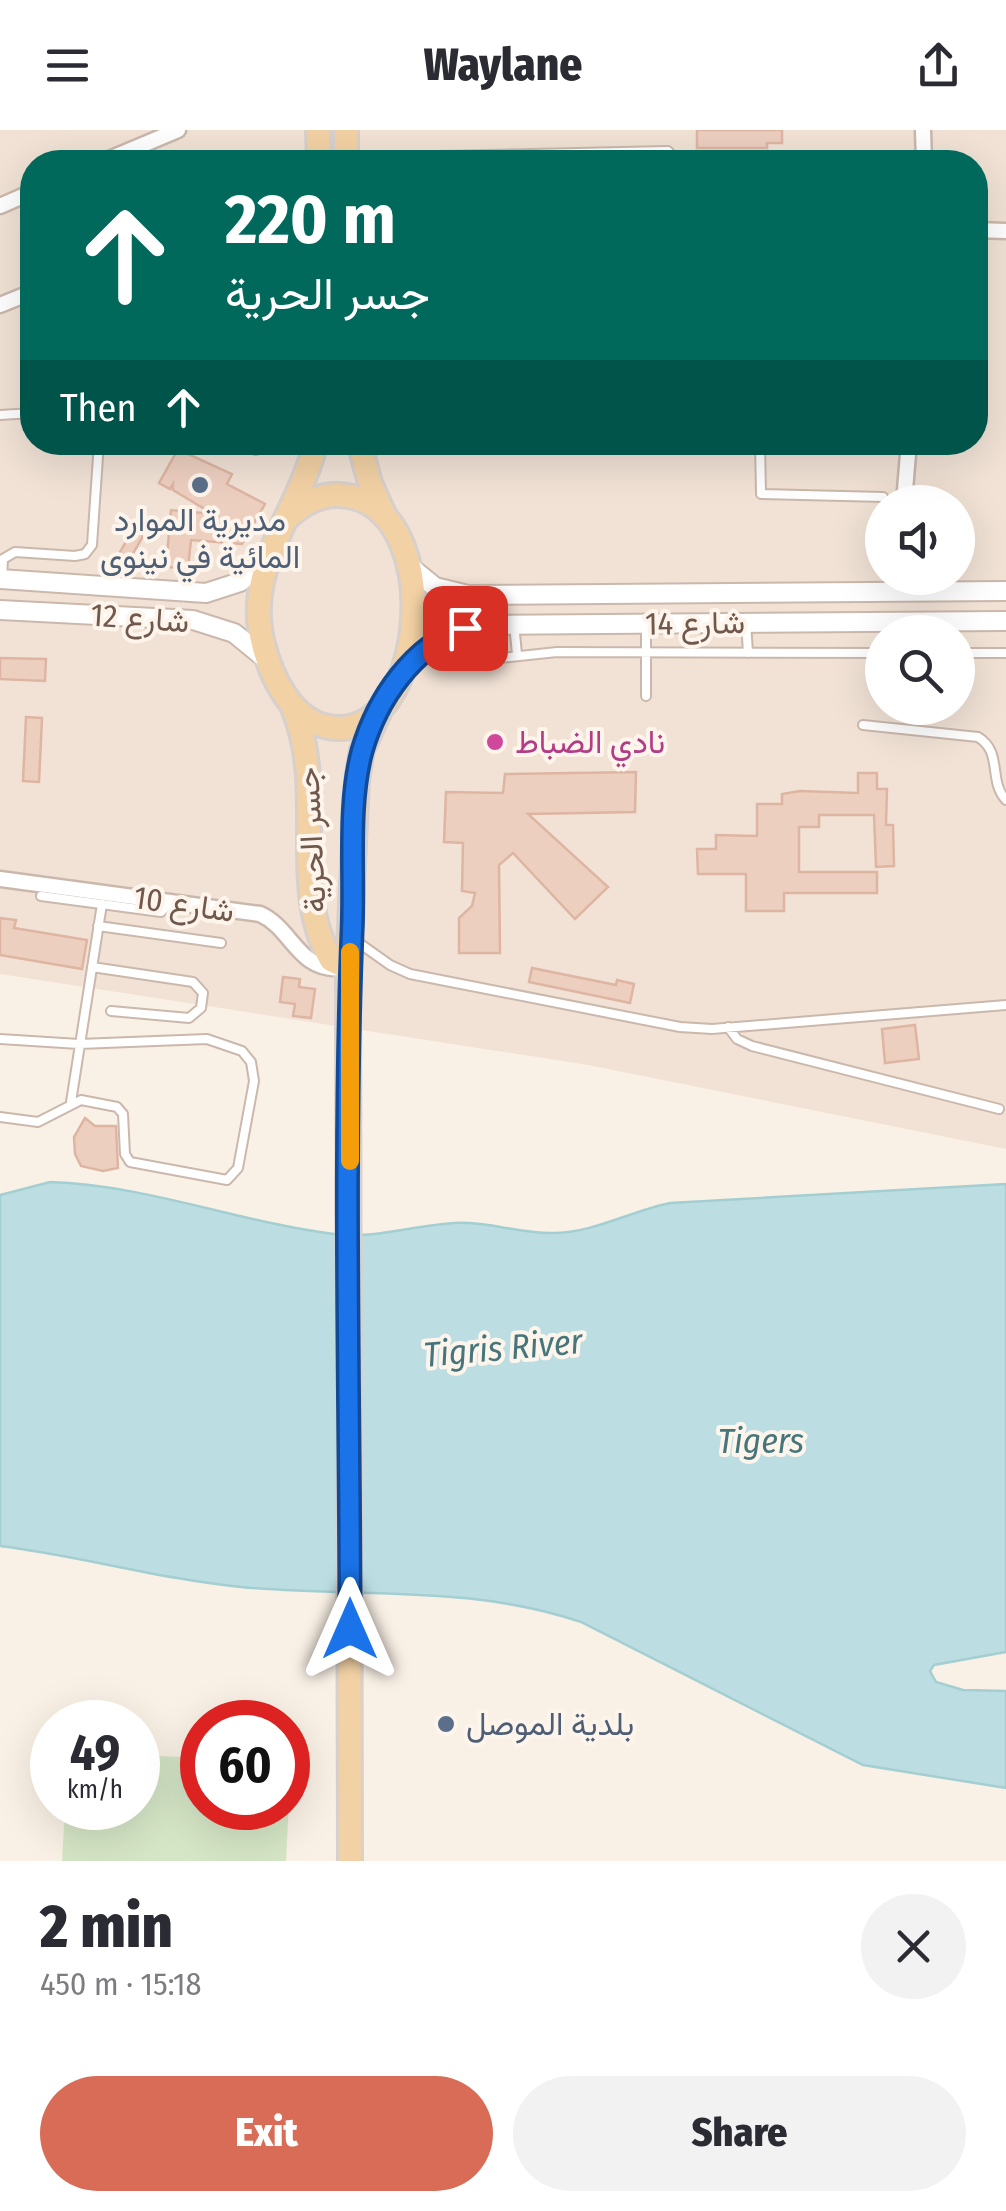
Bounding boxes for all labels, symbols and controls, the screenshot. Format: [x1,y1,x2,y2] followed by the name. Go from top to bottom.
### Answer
[40,38,95,93] icon: menu
[424,38,582,92] text: Waylane
[911,38,966,93] icon: share
[225,178,396,262] text: 220 m
[60,190,190,320] icon: ahead
[225,267,430,321] text: جسر الحرية
[156,380,211,435] icon: ahead
[60,385,136,431] text: Then
[189,474,211,496] marker: مديرية الموارد المائية في نينوى
[865,485,975,725] map controls
[865,485,975,595] button: sound
[100,501,300,583] place label: مديرية الموارد المائية في نينوى
[423,586,508,671] pin
[89,596,190,643] street label: شارع 12
[438,601,493,656] icon: arrive
[645,603,745,646] street label: شارع 14
[865,615,975,725] button: search
[515,723,665,768] place label: نادي الضباط
[484,731,506,753] marker: نادي الضباط
[288,766,335,914] street label: جسر الحرية
[131,878,237,933] street label: شارع 10
[422,1320,586,1376] water label: Tigris River
[718,1420,804,1462] water label: Tigers
[298,1577,402,1681] position arrow
[180,1700,310,1830] speed limit sign: 60
[466,1705,634,1744] place label: بلدية الموصل
[435,1713,457,1735] marker: بلدية الموصل
[70,1723,120,1783] text: 49
[67,1775,123,1805] text: km/h
[40,1891,173,1963] text: 2 min
[861,1894,966,1999] button: close
[40,1965,202,2003] text: 450 m · 15:18
[40,2076,493,2191] button: Exit
[513,2076,966,2191] button: Share

